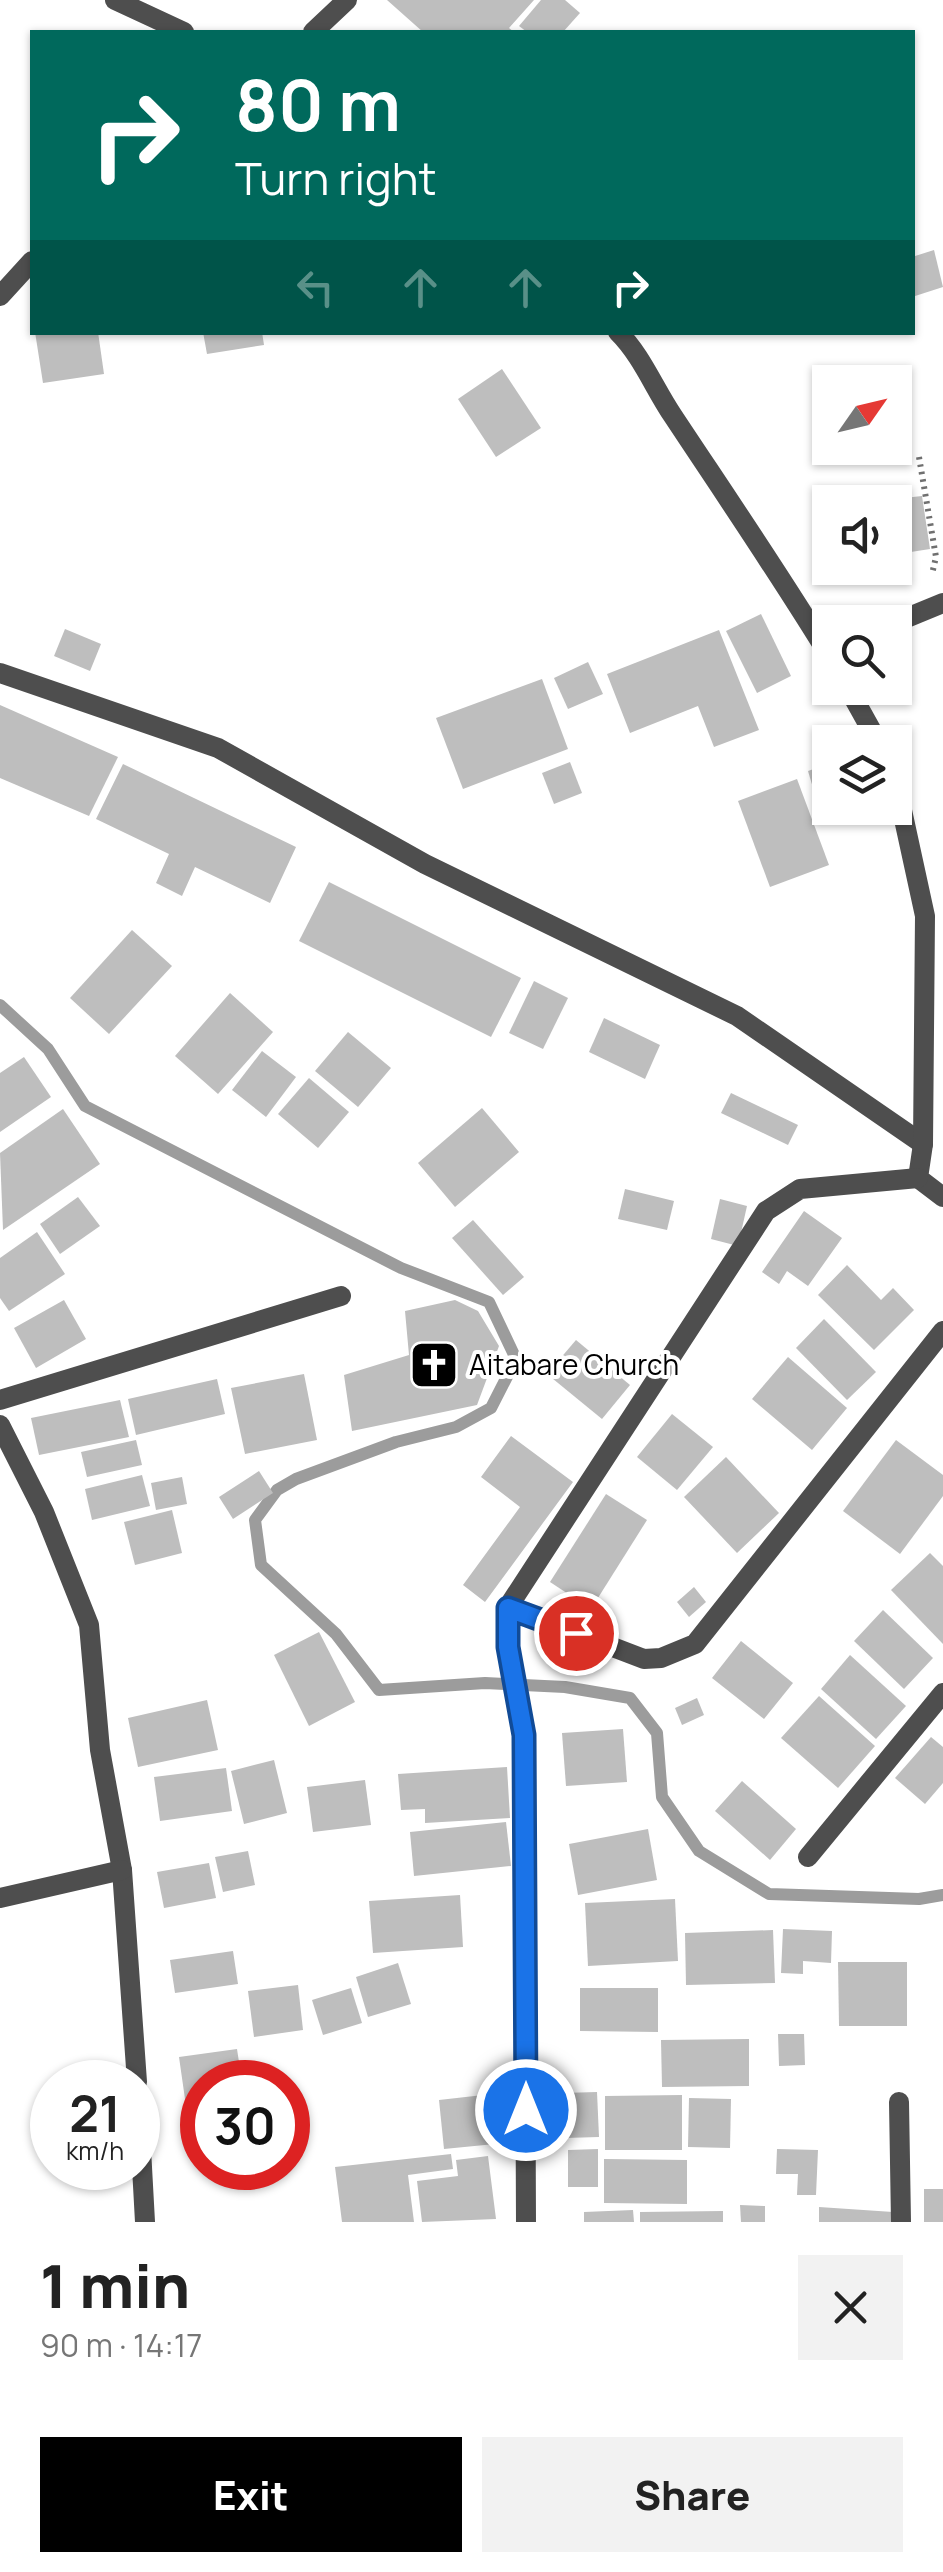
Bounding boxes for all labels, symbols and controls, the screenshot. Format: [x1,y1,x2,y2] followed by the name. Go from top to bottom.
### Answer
[235,56,401,152] text: 80 m
[70,70,200,200] icon: right
[235,147,436,209] text: Turn right
[288,260,343,315] icon: left
[393,260,448,315] icon: ahead
[498,260,553,315] icon: ahead
[603,260,658,315] icon: right
[812,365,912,465] north arrow
[812,365,912,825] map controls
[812,485,912,585] button: sound
[812,605,912,705] button: search
[812,725,912,825] button: layers
[408,1339,460,1391] church icon: Aitabare Church
[469,1345,679,1383] place label: Aitabare Church
[534,1591,619,1676] pin
[549,1606,604,1661] icon: arrive
[474,2058,578,2162] position arrow
[180,2060,310,2190] speed limit sign: 30
[69,2079,121,2147] text: 21
[66,2133,124,2168] text: km/h
[40,2244,190,2326] text: 1 min
[798,2255,903,2360] button: close
[40,2323,202,2367] text: 90 m · 14:17
[40,2437,462,2552] button: Exit
[482,2437,903,2552] button: Share

